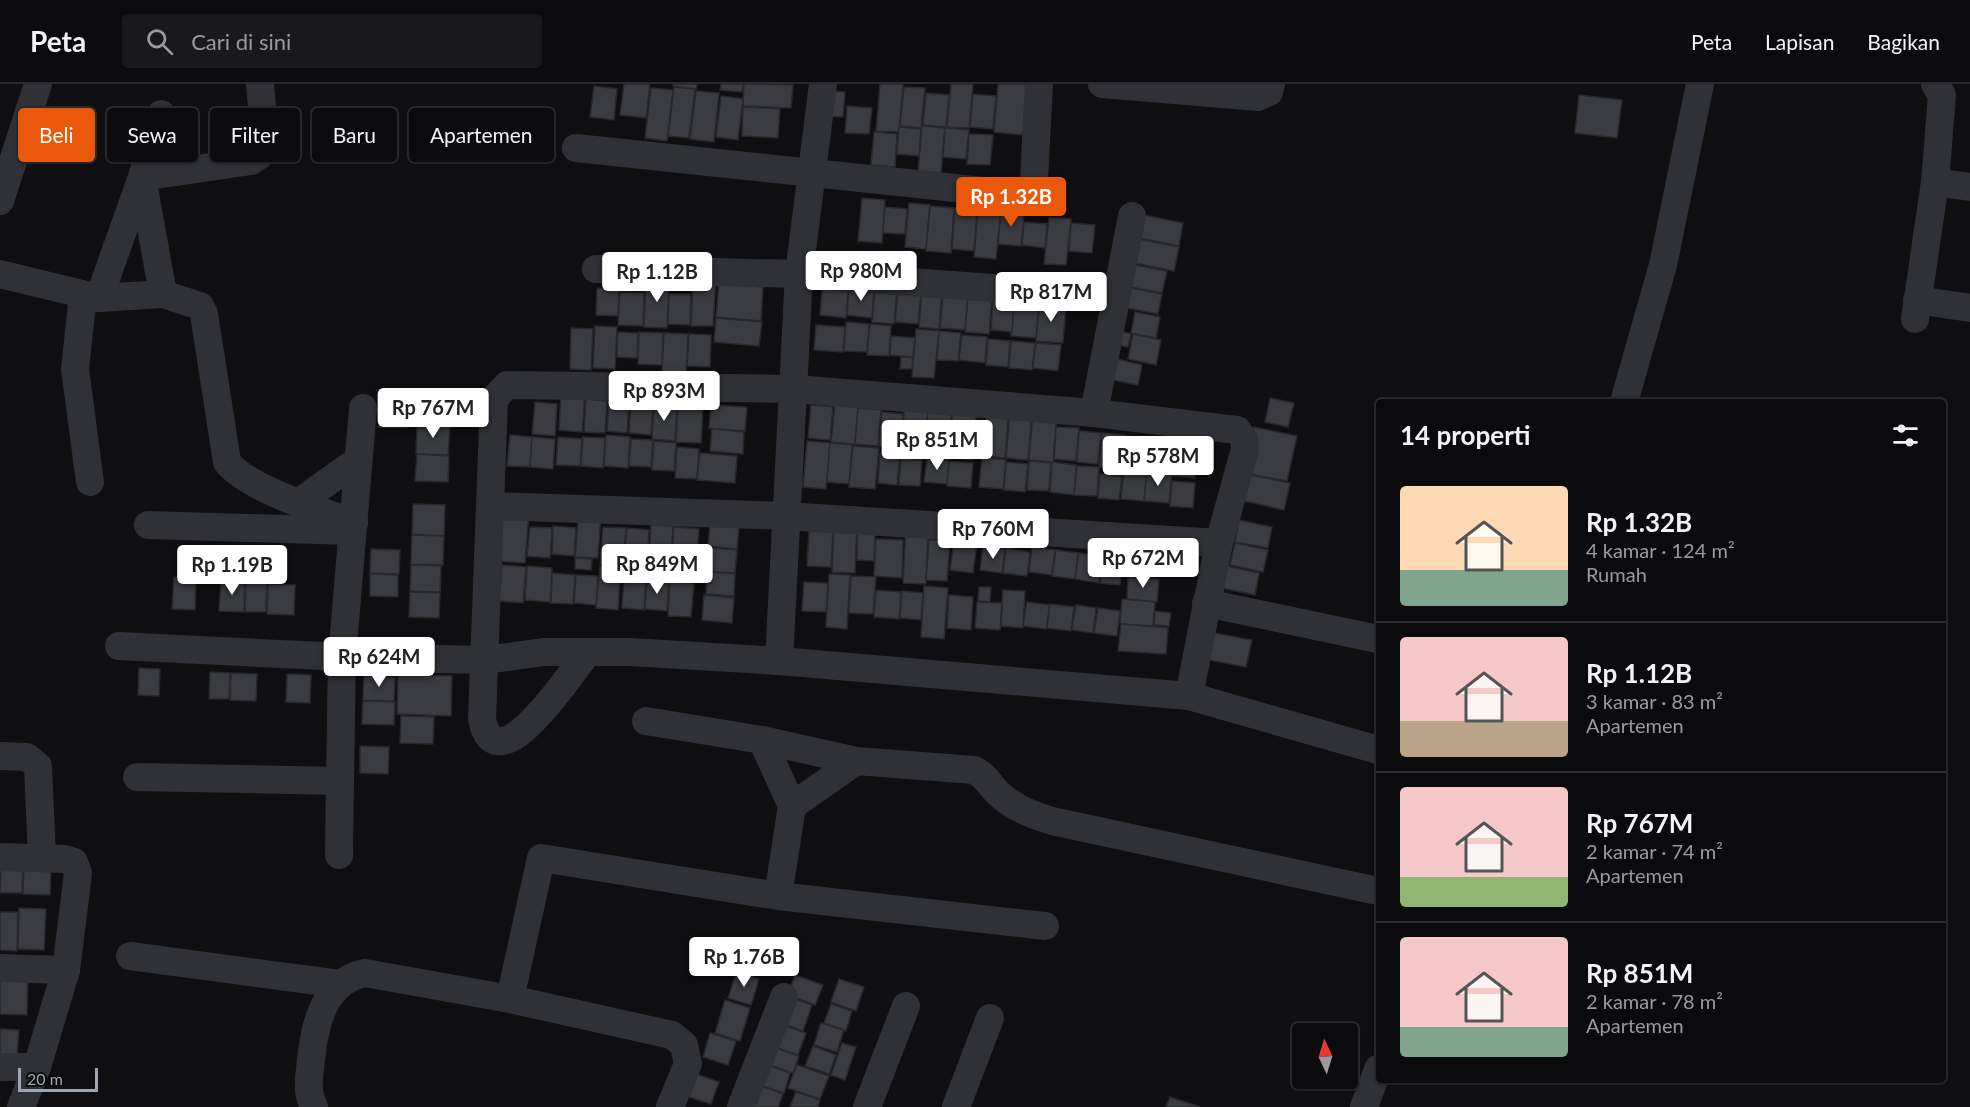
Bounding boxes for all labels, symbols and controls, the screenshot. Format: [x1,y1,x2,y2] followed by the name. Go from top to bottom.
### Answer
[122,14,542,68] search box
[30,24,86,58] text: Peta
[143,25,176,58] icon: search
[191,28,291,55] text: Cari di sini
[1691,29,1732,54] text: Peta
[1765,29,1834,54] text: Lapisan
[1867,29,1940,54] text: Bagikan
[18,108,95,162] chip: Beli
[107,108,198,162] chip: Sewa
[210,108,300,162] chip: Filter
[312,108,397,162] chip: Baru
[409,108,554,162] chip: Apartemen
[949,177,1073,228] pin: Rp 1.32B
[970,184,1052,208] text: Rp 1.32B
[806,251,916,302] pin: Rp 980M
[595,252,719,303] pin: Rp 1.12B
[820,258,902,282] text: Rp 980M
[616,259,698,283] text: Rp 1.12B
[996,272,1106,323] pin: Rp 817M
[1010,279,1092,303] text: Rp 817M
[609,371,719,422] pin: Rp 893M
[623,378,705,402] text: Rp 893M
[378,388,488,439] pin: Rp 767M
[392,395,474,419] text: Rp 767M
[1400,419,1531,451] text: 14 properti
[1889,419,1922,452] icon: filters
[882,420,992,471] pin: Rp 851M
[896,427,978,451] text: Rp 851M
[1103,436,1213,487] pin: Rp 578M
[1117,443,1199,467] text: Rp 578M
[1586,506,1692,538] text: Rp 1.32B
[938,509,1048,560] pin: Rp 760M
[1448,510,1520,582] icon: home
[952,516,1034,540] text: Rp 760M
[1088,538,1198,589] pin: Rp 672M
[1586,538,1735,562] text: 4 kamar · 124 m²
[602,544,712,595] pin: Rp 849M
[170,545,294,596] pin: Rp 1.19B
[1102,545,1184,569] text: Rp 672M
[616,551,698,575] text: Rp 849M
[191,552,273,576] text: Rp 1.19B
[1586,562,1647,586] text: Rumah
[324,637,434,688] pin: Rp 624M
[338,644,420,668] text: Rp 624M
[1586,657,1692,689] text: Rp 1.12B
[1448,661,1520,733] icon: home
[1586,689,1723,713] text: 3 kamar · 83 m²
[1586,713,1684,737] text: Apartemen
[1586,807,1693,839] text: Rp 767M
[1448,811,1520,883] icon: home
[1586,839,1723,863] text: 2 kamar · 74 m²
[1586,863,1684,887] text: Apartemen
[682,937,806,988] pin: Rp 1.76B
[703,944,785,968] text: Rp 1.76B
[1586,957,1693,989] text: Rp 851M
[1448,961,1520,1033] icon: home
[1586,989,1723,1013] text: 2 kamar · 78 m²
[1586,1013,1684,1037] text: Apartemen
[1292,1023,1358,1089] north arrow
[1292,1023,1358,1089] map controls
[18,1065,98,1092] scale bar
[27,1069,63,1088] text: 20 m

